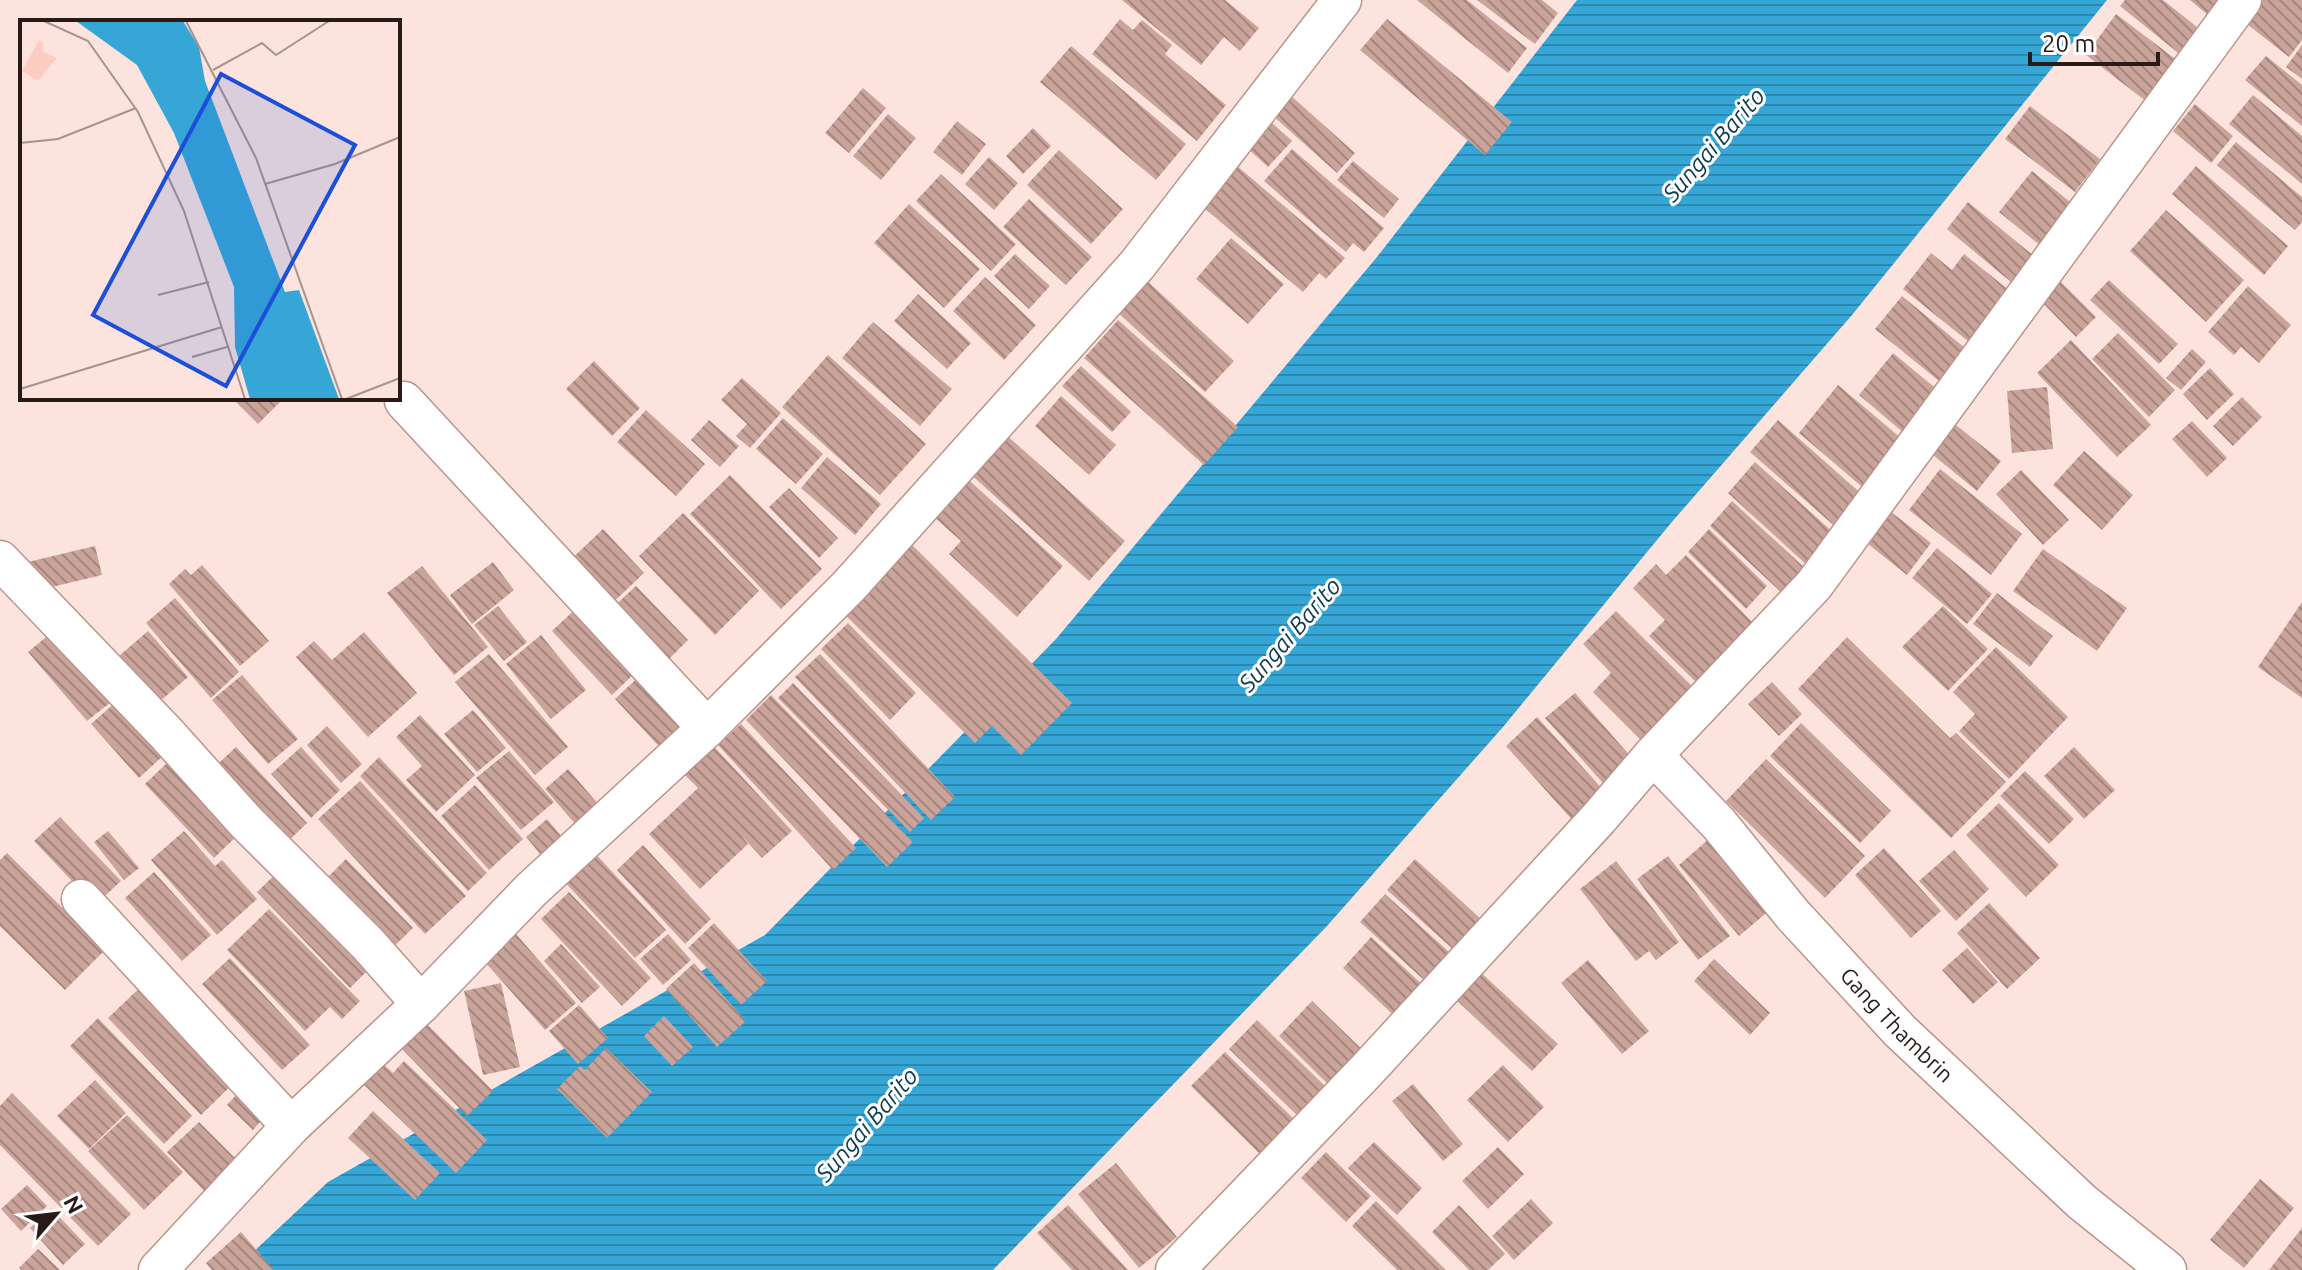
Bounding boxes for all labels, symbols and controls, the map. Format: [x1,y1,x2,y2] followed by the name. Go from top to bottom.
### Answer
[2030,16,2158,66] scale bar
[20,20,400,400] inset map
[2042,30,2095,57] text: 20 m
[1656,82,1770,208] water label: Sungai Barito
[1232,572,1346,698] water label: Sungai Barito
[1836,962,1959,1087] street label: Gang Thambrin
[809,1062,923,1188] water label: Sungai Barito
[16,1174,96,1254] north arrow
[59,1191,89,1217] text: N

